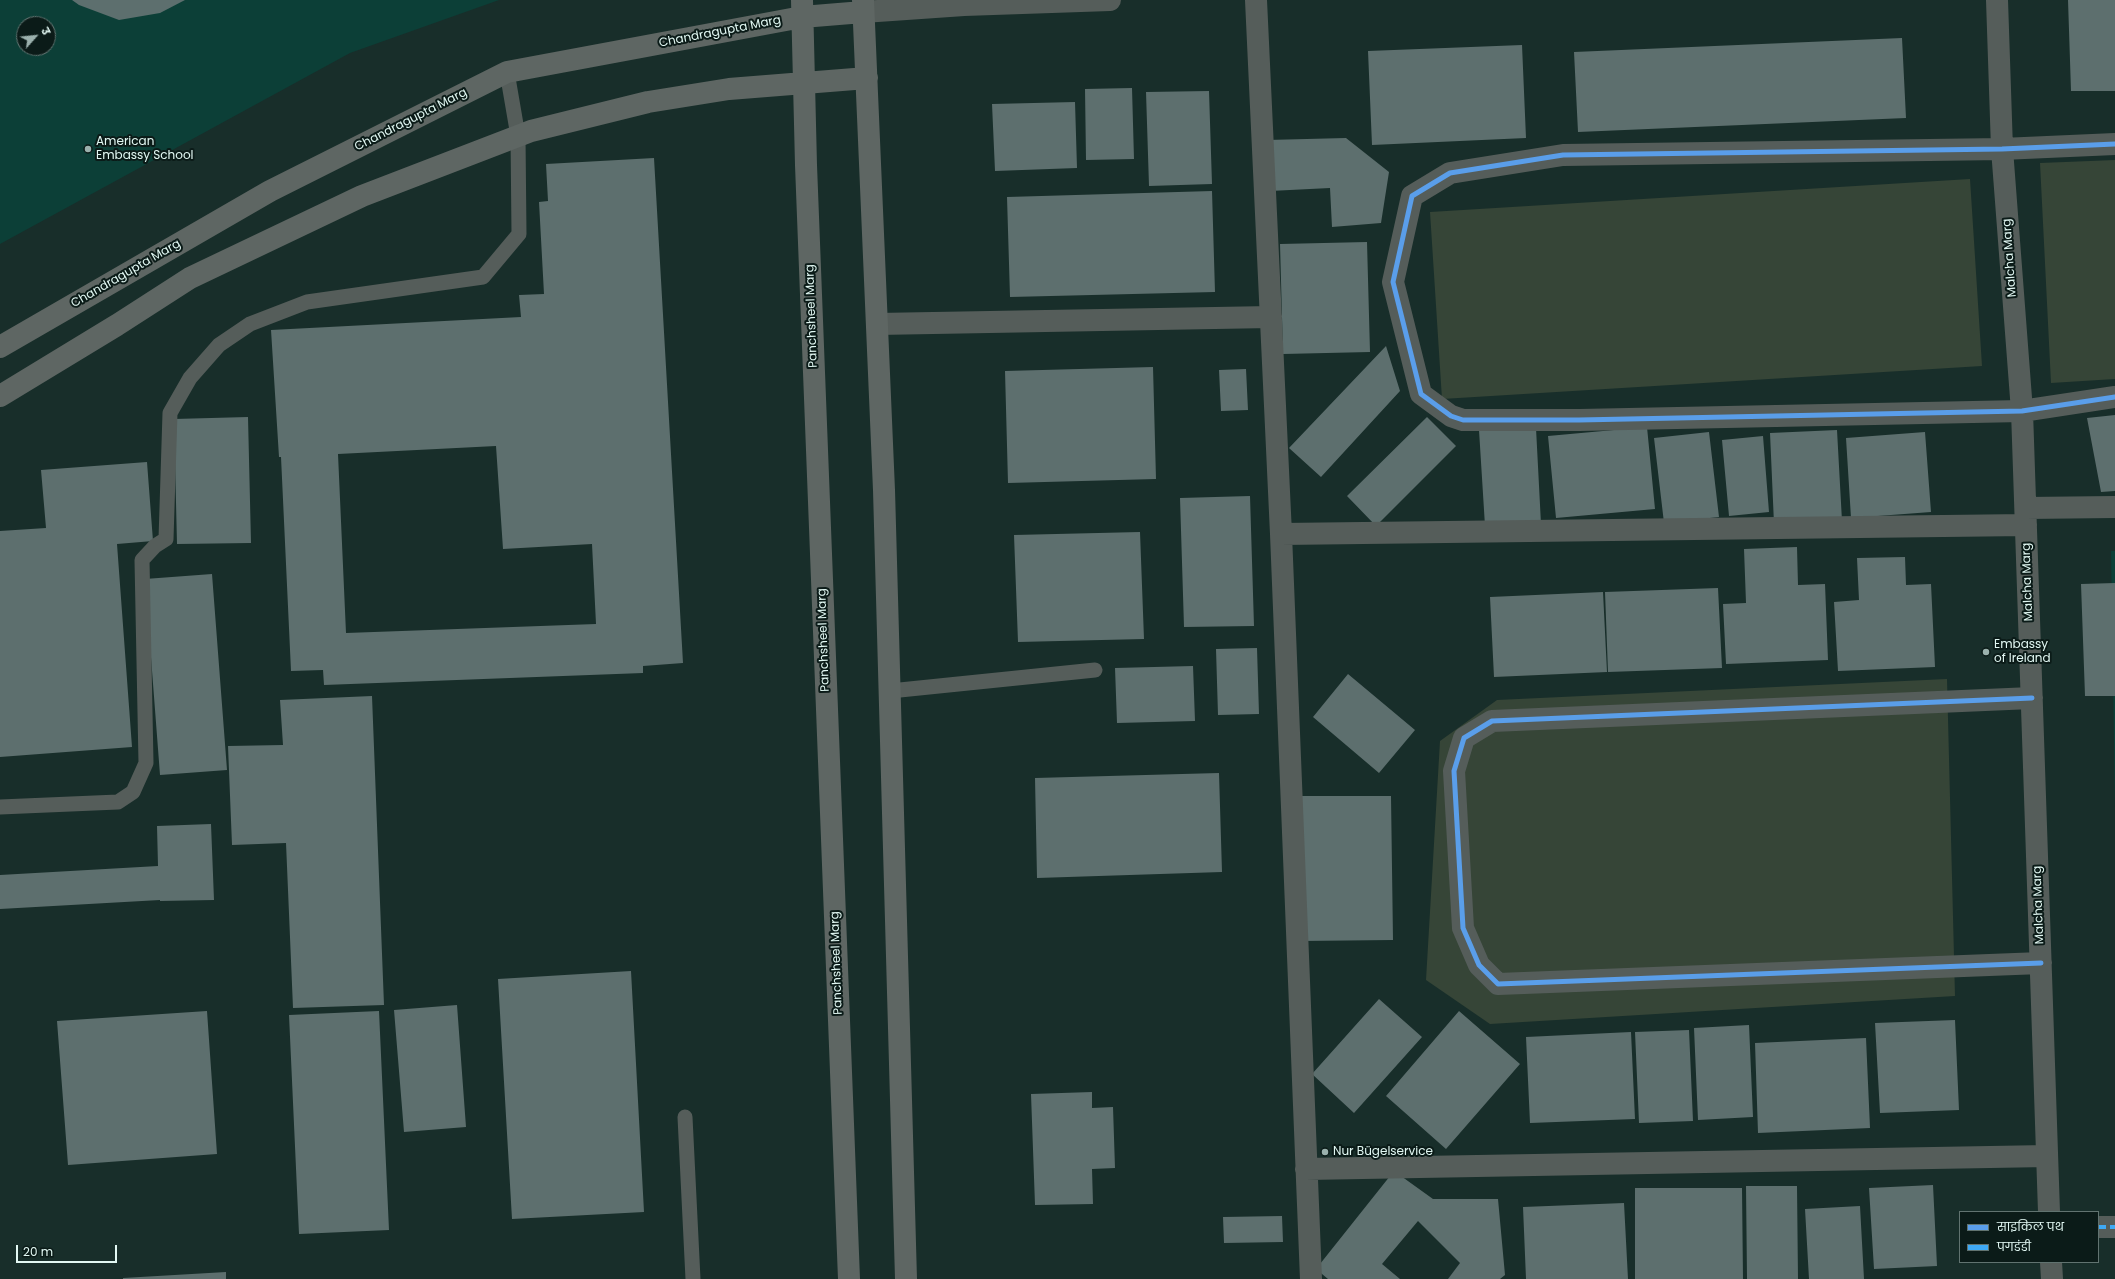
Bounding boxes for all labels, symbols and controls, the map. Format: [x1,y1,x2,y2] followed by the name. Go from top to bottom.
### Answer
[658,13,782,51] street label: Chandragupta Marg
[16,16,56,56] north arrow
[37,25,54,37] text: उ
[352,85,470,155] street label: Chandragupta Marg
[96,135,194,163] place label: American Embassy School
[83,144,93,154] marker: American Embassy School
[2000,218,2020,298] street label: Malcha Marg
[69,237,183,311] street label: Chandragupta Marg
[803,264,821,368] street label: Panchsheel Marg
[2019,542,2037,622] street label: Malcha Marg
[815,588,833,692] street label: Panchsheel Marg
[1994,638,2051,666] place label: Embassy of Ireland
[1981,647,1991,657] marker: Embassy of Ireland
[2030,865,2048,945] street label: Malcha Marg
[828,911,846,1015] street label: Panchsheel Marg
[1333,1145,1433,1159] place label: Nur Bügelservice
[1320,1147,1330,1157] marker: Nur Bügelservice
[1959,1211,2099,1263] legend
[1997,1218,2064,1235] text: साइकिल पथ
[18,1237,119,1263] scale bar
[1997,1238,2031,1255] text: पगडंडी
[23,1243,53,1260] text: 20 m

